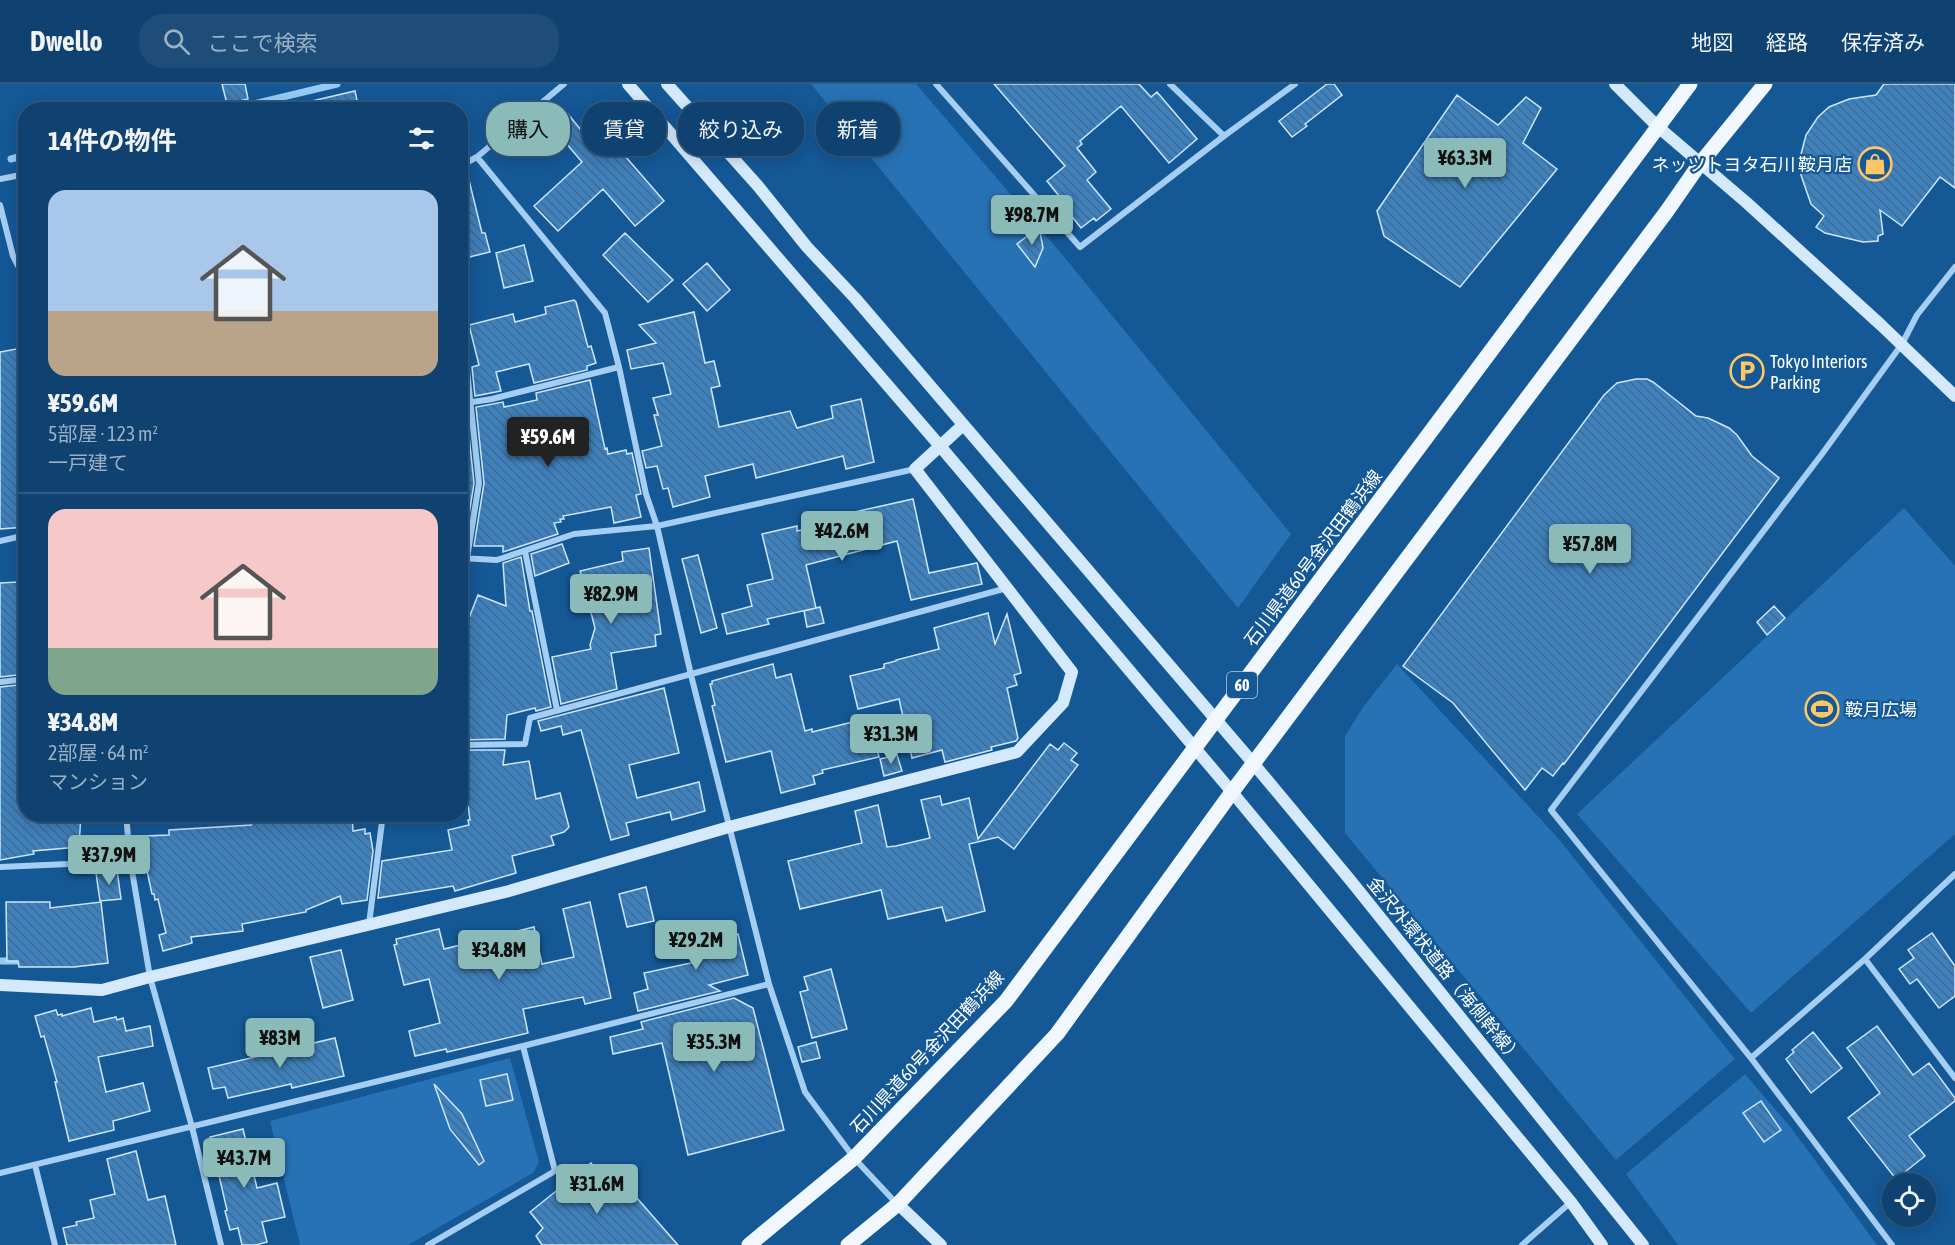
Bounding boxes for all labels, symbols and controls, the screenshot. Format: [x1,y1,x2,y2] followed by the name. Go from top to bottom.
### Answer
[139,14,559,68] search box
[30,25,103,57] text: Dwello
[160,25,193,58] icon: search
[208,30,318,56] text: ここで検索
[1691,30,1733,54] text: 地図
[1766,30,1808,54] text: 経路
[1841,30,1925,54] text: 保存済み
[486,102,570,156] chip: 購入
[582,102,666,156] chip: 賃貸
[678,102,804,156] chip: 絞り込み
[816,102,900,156] chip: 新着
[405,122,438,155] icon: filters
[48,126,176,156] text: 14件の物件
[1416,138,1514,189] pin: ¥63.3M
[1438,146,1492,169] text: ¥63.3M
[1857,146,1893,182] shop icon: ネッツトヨタ石川 鞍月店
[1652,154,1852,175] place label: ネッツトヨタ石川 鞍月店
[983,195,1081,246] pin: ¥98.7M
[1005,203,1059,226] text: ¥98.7M
[189,229,297,337] icon: home
[1770,351,1867,393] place label: Tokyo Interiors Parking
[1729,353,1765,389] parking icon: Tokyo Interiors Parking
[48,388,118,418] text: ¥59.6M
[499,417,597,468] pin: ¥59.6M
[48,422,158,445] text: 5部屋 · 123 m²
[521,425,575,448] text: ¥59.6M
[48,451,128,474] text: 一戸建て
[1240,466,1386,650] street label: 石川県道60号金沢田鶴浜線
[793,511,891,562] pin: ¥42.6M
[815,519,869,542] text: ¥42.6M
[1541,524,1639,575] pin: ¥57.8M
[1563,532,1617,555] text: ¥57.8M
[189,548,297,656] icon: home
[562,574,660,625] pin: ¥82.9M
[584,582,638,605] text: ¥82.9M
[1227,672,1257,698] road number: 60
[1804,691,1840,727] sports icon: 鞍月広場
[1845,699,1917,720] place label: 鞍月広場
[48,707,118,737] text: ¥34.8M
[842,714,940,765] pin: ¥31.3M
[864,722,918,745] text: ¥31.3M
[48,741,149,764] text: 2部屋 · 64 m²
[48,770,148,793] text: マンション
[60,835,158,886] pin: ¥37.9M
[82,843,136,866] text: ¥37.9M
[1363,872,1527,1068] street label: 金沢外環状道路（海側幹線）
[647,920,745,971] pin: ¥29.2M
[669,928,723,951] text: ¥29.2M
[450,930,548,981] pin: ¥34.8M
[472,938,526,961] text: ¥34.8M
[846,966,1008,1138] street label: 石川県道60号金沢田鶴浜線
[244,1018,316,1069] pin: ¥83M
[665,1022,763,1073] pin: ¥35.3M
[259,1026,301,1049] text: ¥83M
[687,1030,741,1053] text: ¥35.3M
[195,1138,293,1189] pin: ¥43.7M
[217,1146,271,1169] text: ¥43.7M
[548,1164,646,1215] pin: ¥31.6M
[570,1172,624,1195] text: ¥31.6M
[1882,1173,1936,1227] map controls
[1882,1173,1936,1227] button: locate

